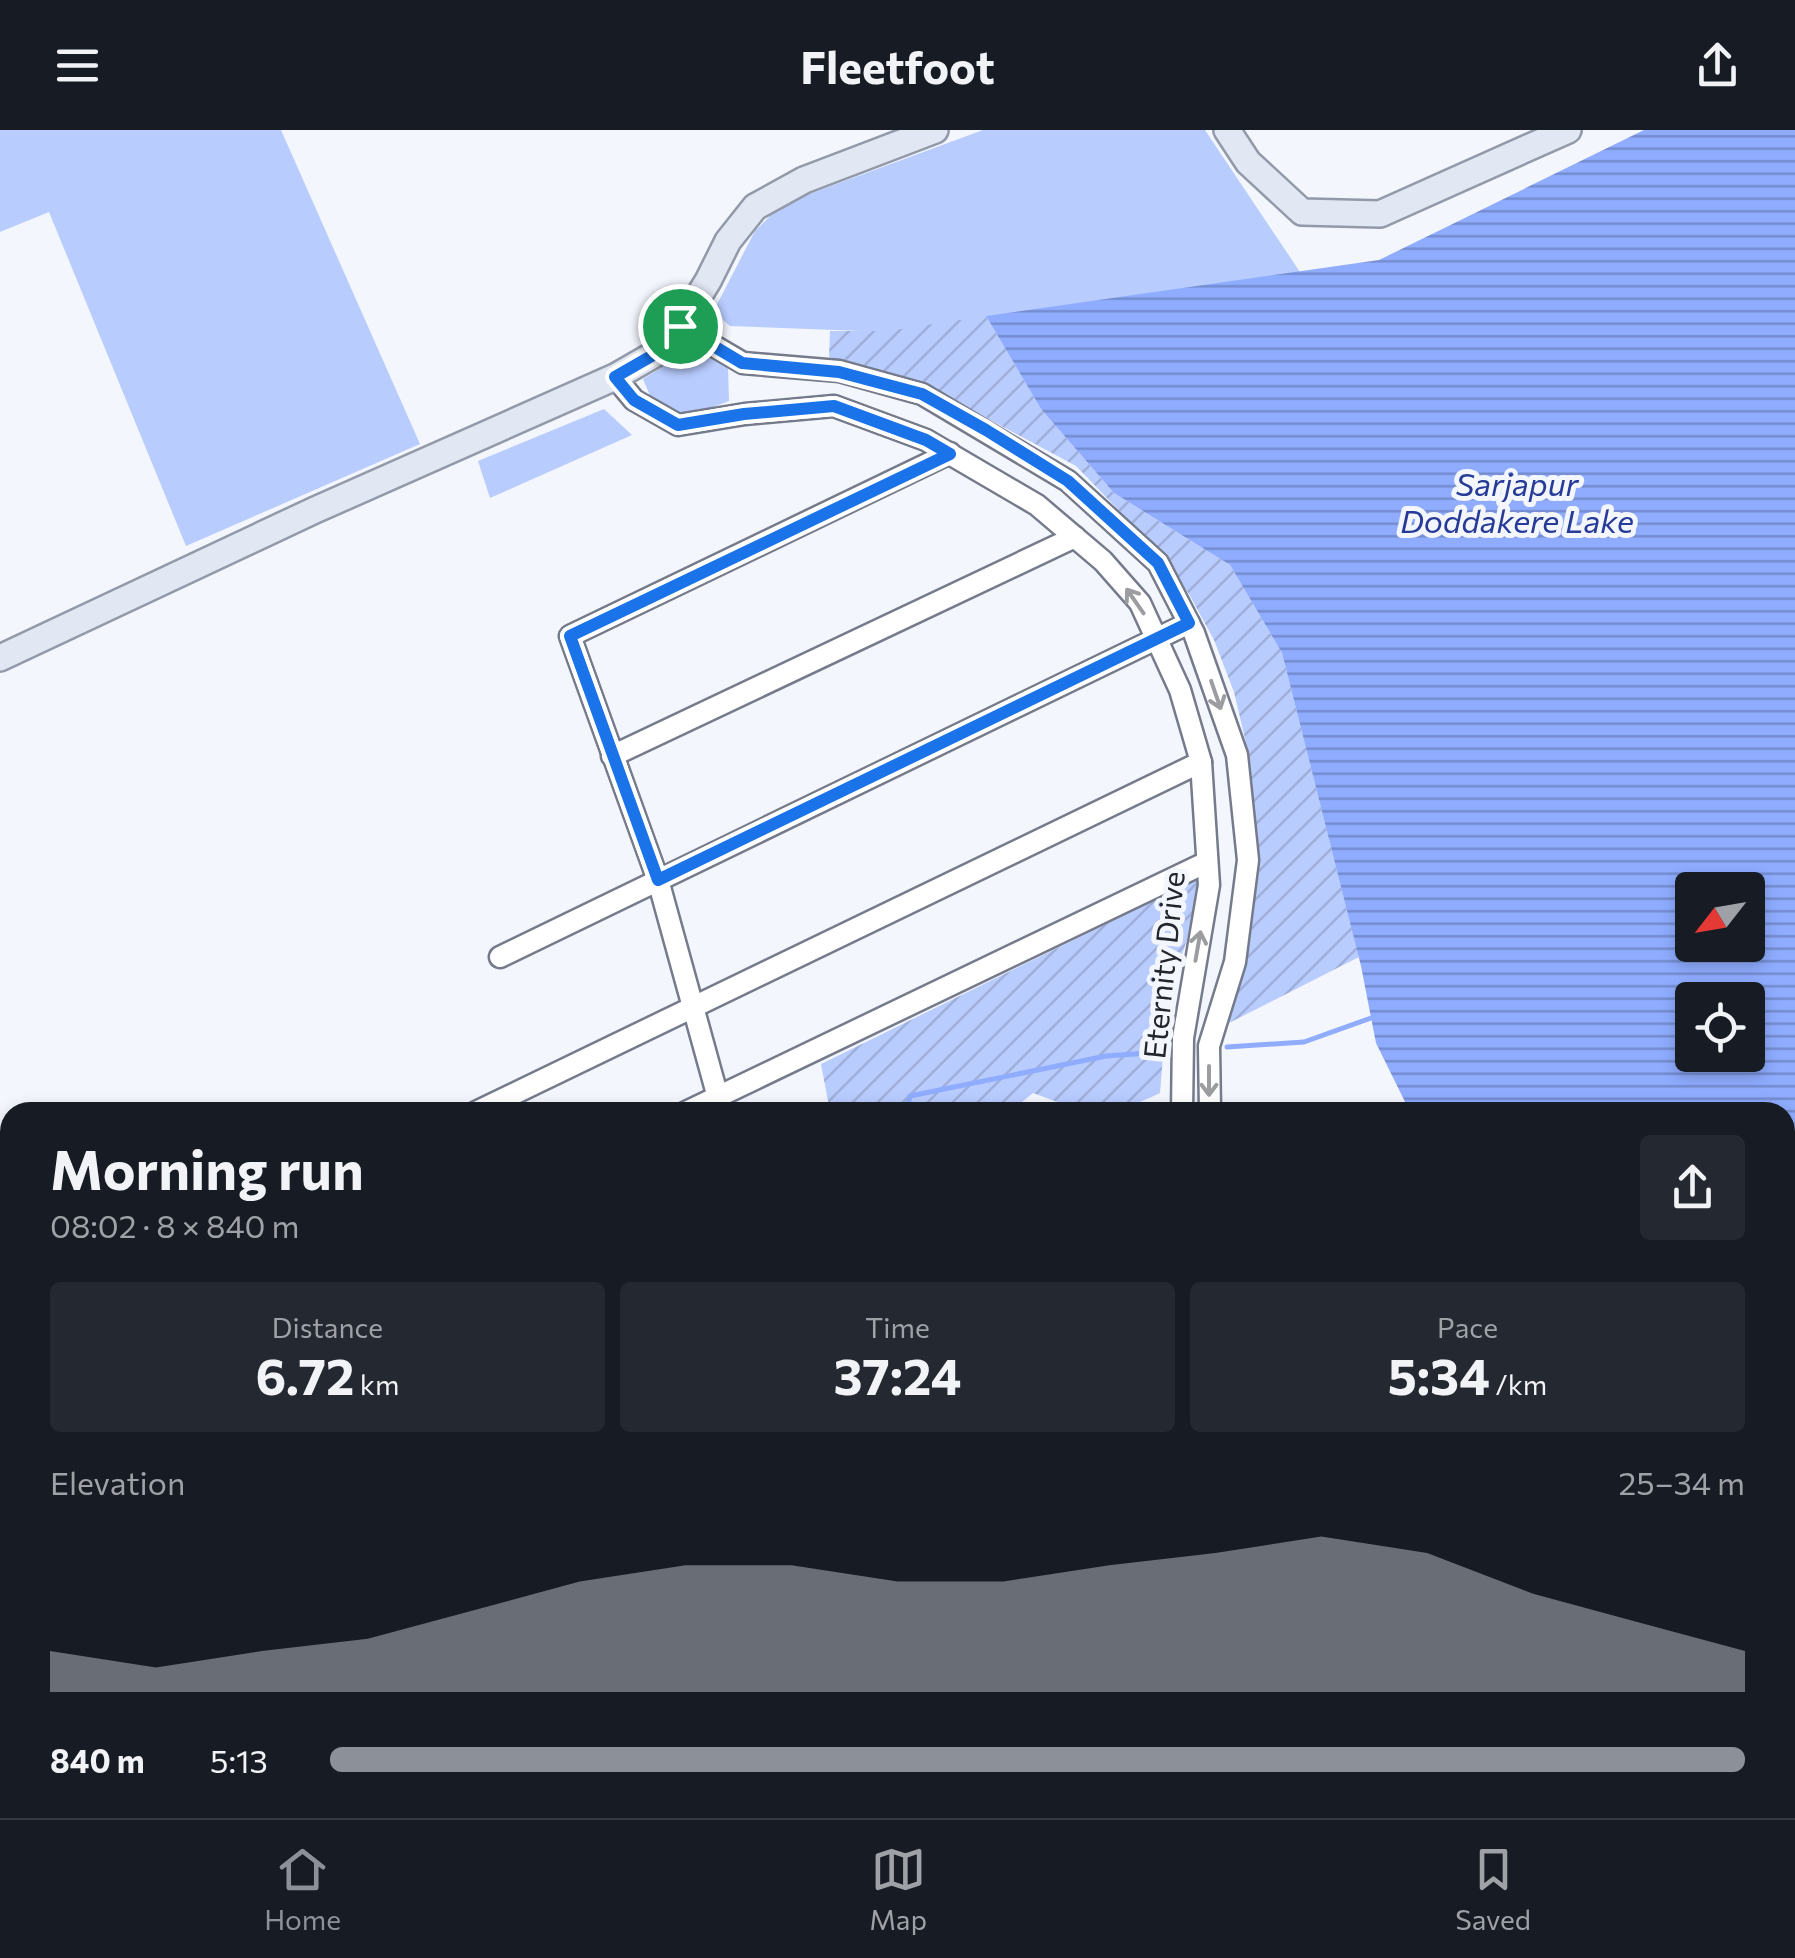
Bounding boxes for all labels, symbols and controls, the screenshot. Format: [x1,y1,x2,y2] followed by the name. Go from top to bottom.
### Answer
[50,38,105,93] icon: menu
[800,38,995,93] text: Fleetfoot
[1690,38,1745,93] icon: share
[638,284,723,369] pin
[653,299,708,354] icon: arrive
[1400,463,1634,540] water label: Sarjapur Doddakere Lake
[1125,588,1146,616] one-way arrow
[1208,679,1226,710] one-way arrow
[1134,869,1191,1060] street label: Eternity Drive
[1675,872,1765,962] north arrow
[1675,872,1765,1072] map controls
[1189,931,1208,963] one-way arrow
[1675,982,1765,1072] button: locate
[1200,1064,1218,1097] one-way arrow
[50,1134,364,1201] text: Morning run
[1640,1135,1745,1240] button: share
[50,1205,300,1245] text: 08:02 · 8 × 840 m
[272,1310,383,1344] text: Distance
[865,1310,930,1344] text: Time
[1437,1310,1498,1344] text: Pace
[256,1344,354,1405] text: 6.72
[834,1344,961,1405] text: 37:24
[1388,1344,1490,1405] text: 5:34
[354,1367,399,1401] text: km
[1490,1367,1547,1401] text: /km
[50,1462,185,1502] text: Elevation
[1619,1462,1745,1502] text: 25–34 m
[50,1740,145,1780] text: 840 m
[210,1740,268,1780] text: 5:13
[264,1842,341,1936] tab: Home
[869,1842,927,1936] tab: Map
[1455,1842,1531,1936] tab: Saved

